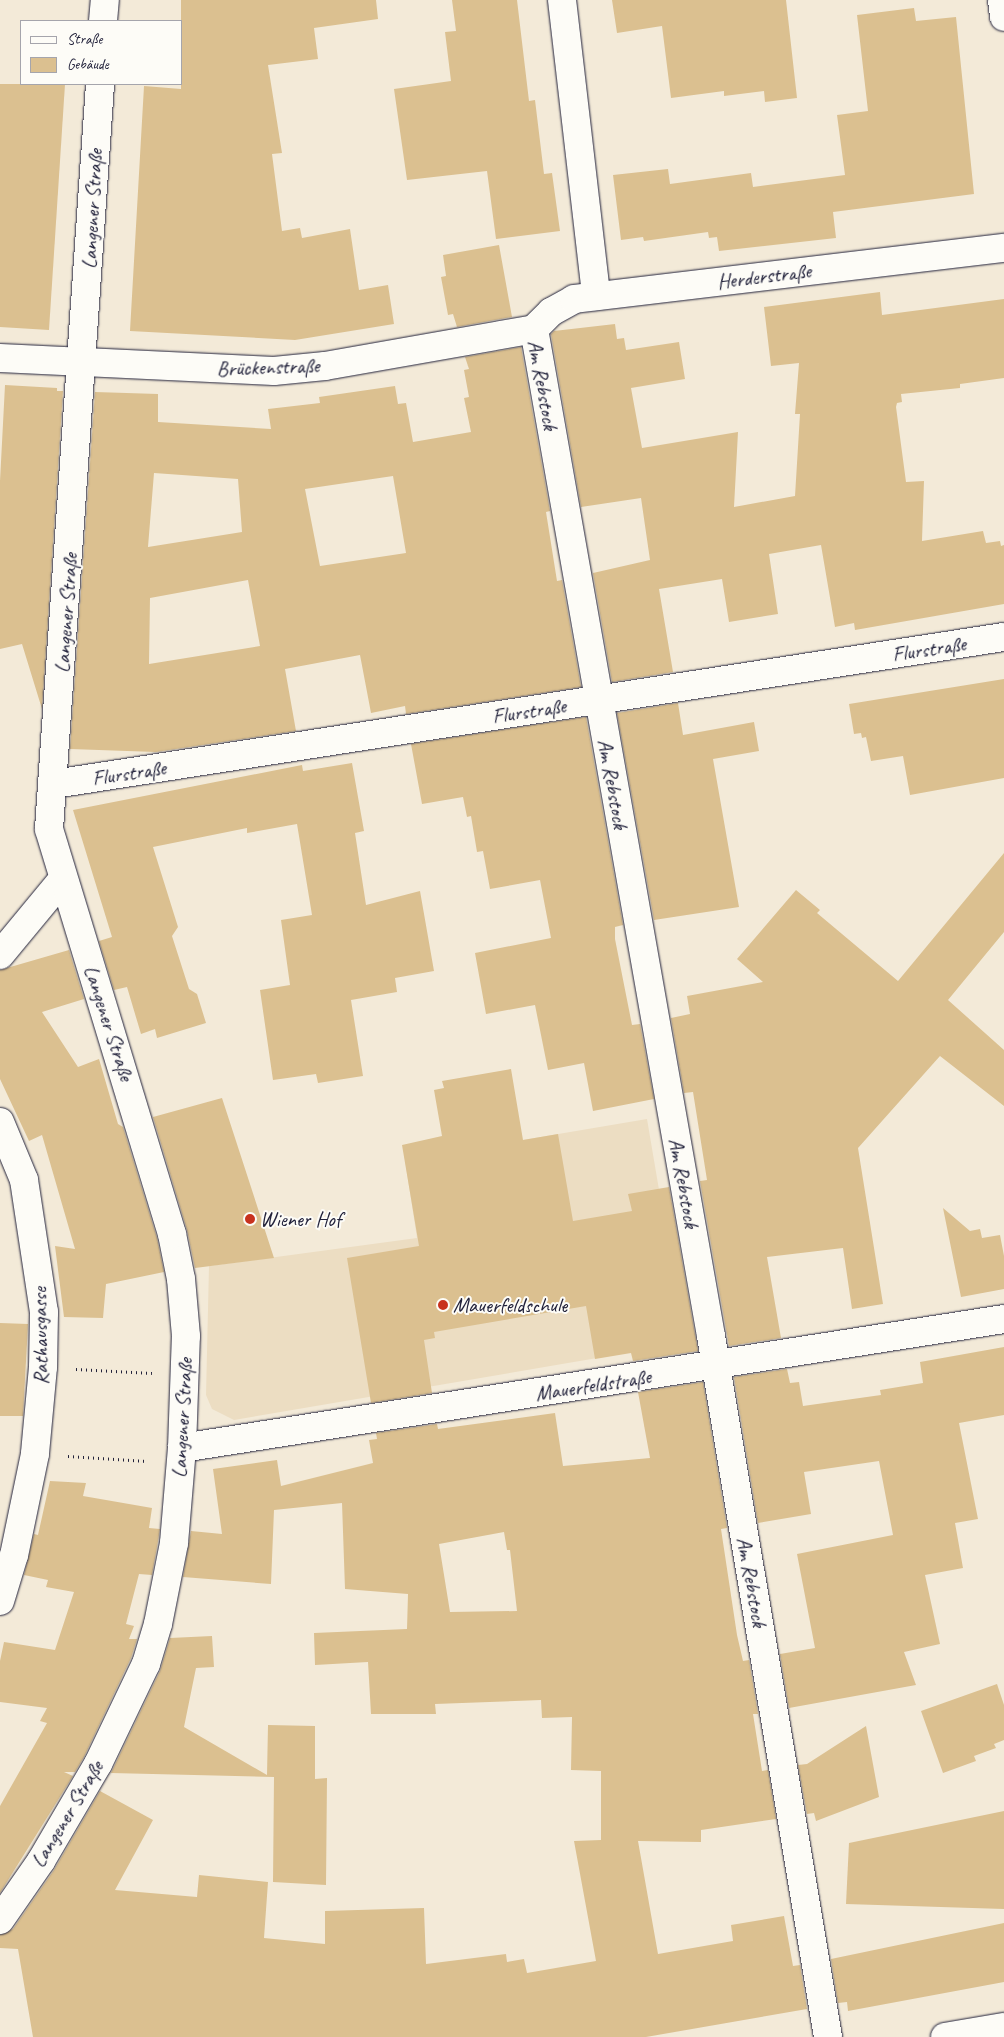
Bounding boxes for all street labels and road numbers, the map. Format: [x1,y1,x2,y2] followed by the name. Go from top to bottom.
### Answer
[76,148,108,270] street label: Langener Straße
[716,258,812,294] street label: Herderstraße
[523,338,563,432] street label: Am Rebstock
[216,353,320,381] street label: Brückenstraße
[49,552,83,674] street label: Langener Straße
[890,631,968,667] street label: Flurstraße
[490,693,568,729] street label: Flurstraße
[593,737,633,831] street label: Am Rebstock
[90,755,168,791] street label: Flurstraße
[78,962,140,1084] street label: Langener Straße
[664,1136,704,1230] street label: Am Rebstock
[27,1287,53,1385] street label: Rathausgasse
[166,1357,198,1479] street label: Langener Straße
[534,1363,652,1407] street label: Mauerfeldstraße
[732,1535,772,1629] street label: Am Rebstock
[25,1756,109,1872] street label: Langener Straße

